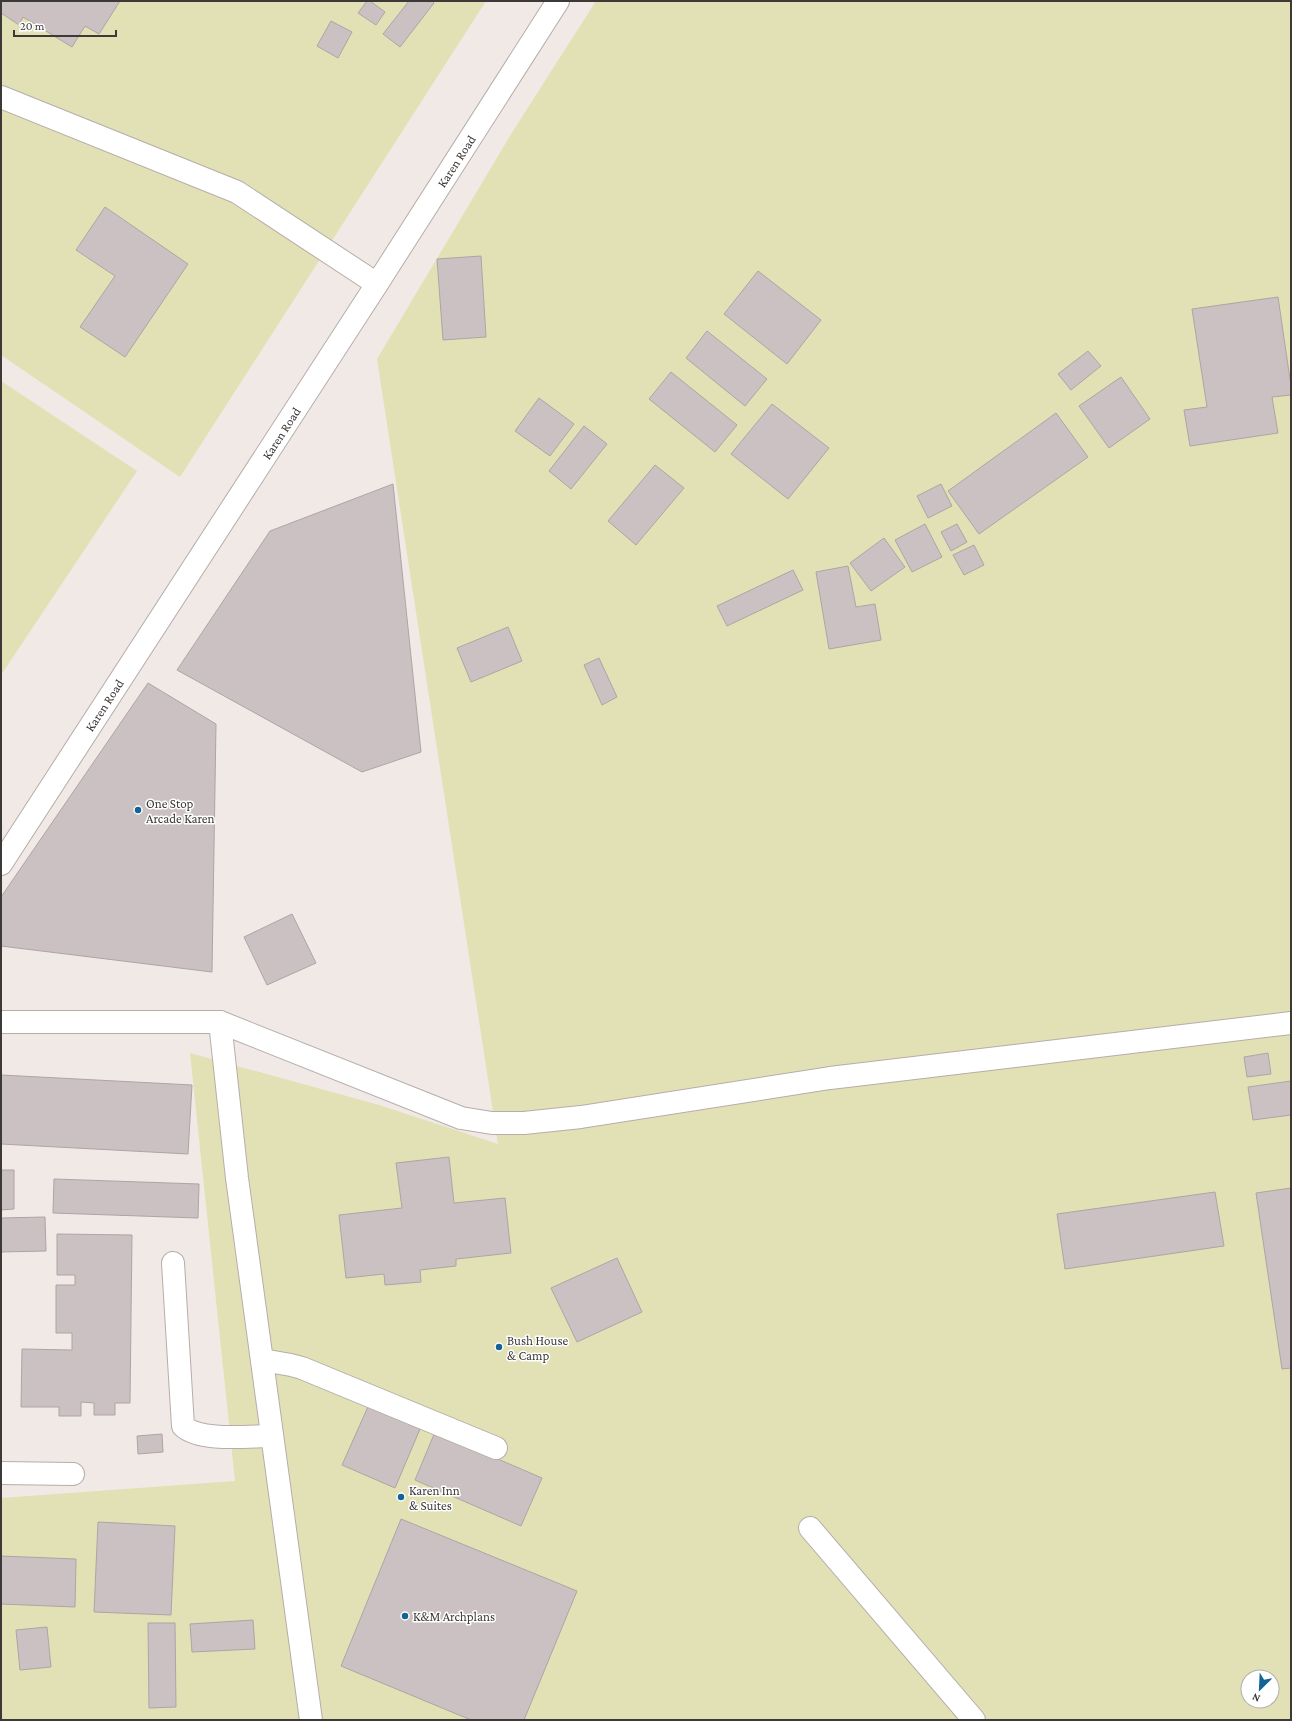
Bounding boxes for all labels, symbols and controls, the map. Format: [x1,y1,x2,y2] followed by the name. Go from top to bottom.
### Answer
[14,12,116,38] scale bar
[20,19,45,33] text: 20 m
[434,132,479,190] street label: Karen Road
[259,404,304,462] street label: Karen Road
[82,676,127,734] street label: Karen Road
[146,796,215,826] place label: One Stop Arcade Karen
[133,805,143,815] marker: One Stop Arcade Karen
[507,1333,569,1363] place label: Bush House & Camp
[494,1342,504,1352] marker: Bush House & Camp
[409,1483,460,1513] place label: Karen Inn & Suites
[396,1492,406,1502] marker: Karen Inn & Suites
[413,1609,495,1624] place label: K&M Archplans
[400,1611,410,1621] marker: K&M Archplans
[1240,1669,1280,1709] north arrow
[1250,1691,1262,1705] text: N

